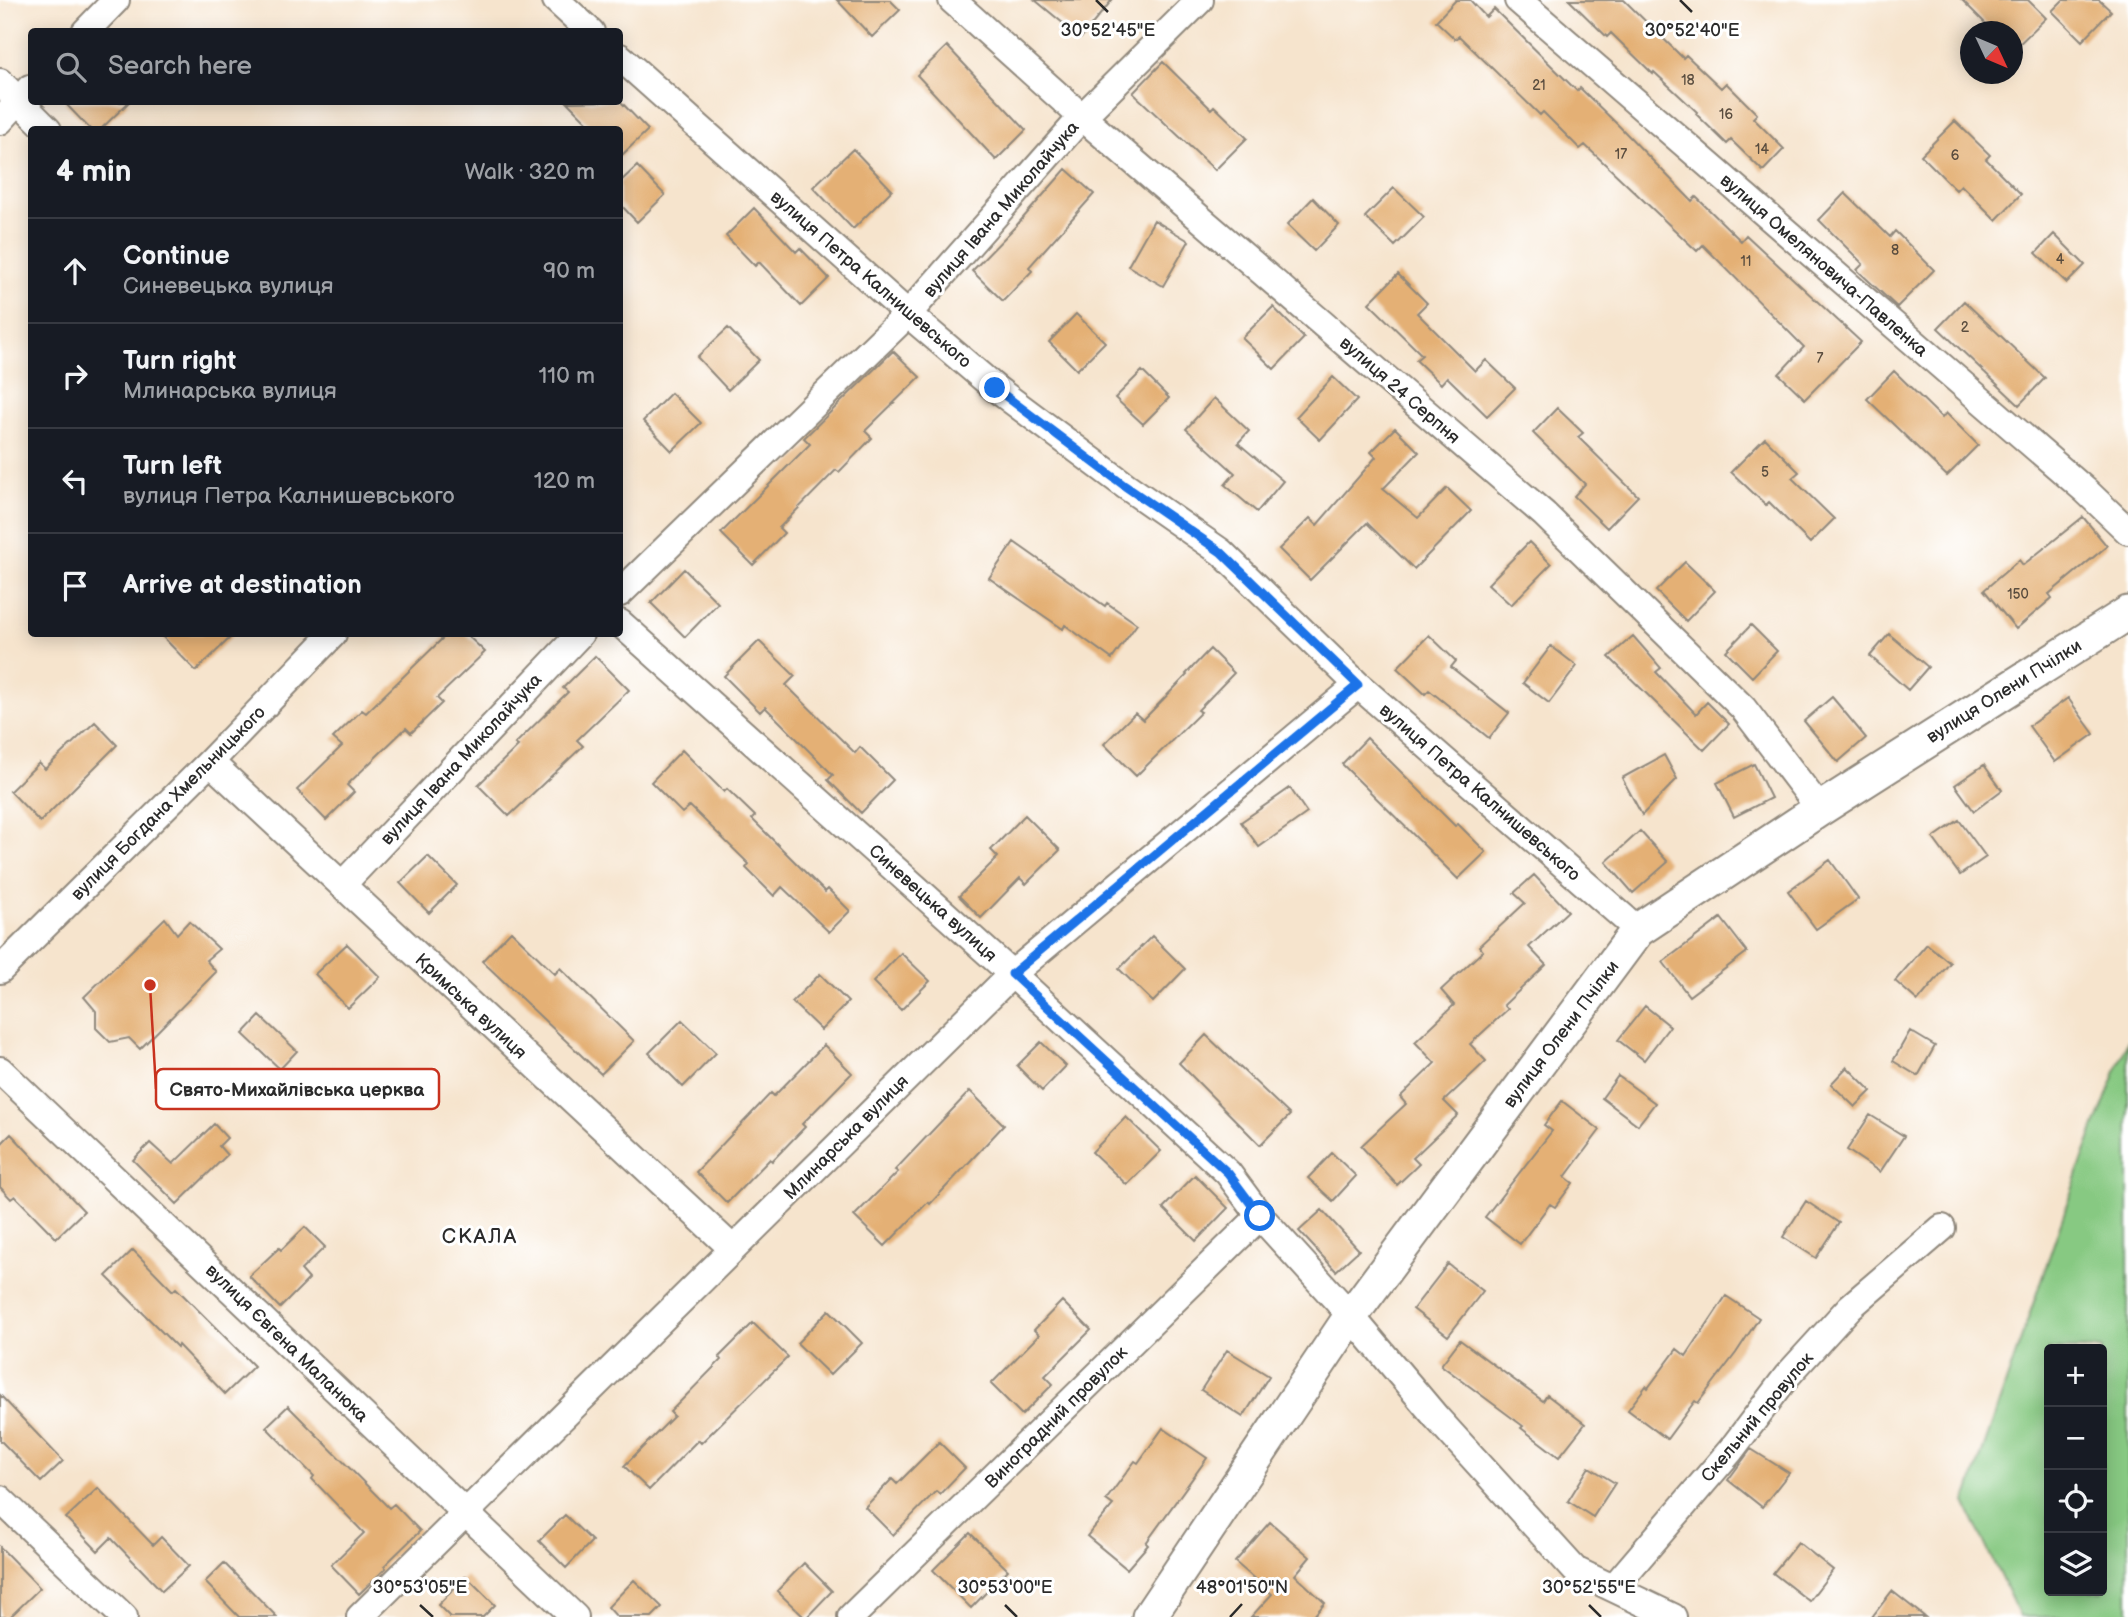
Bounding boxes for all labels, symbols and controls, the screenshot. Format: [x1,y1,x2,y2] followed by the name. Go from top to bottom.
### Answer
[1061,20,1156,41] text: 30°52'45"E
[1644,20,1740,41] text: 30°52'40"E
[1960,21,2023,84] north arrow
[28,28,623,105] search box
[52,48,90,86] icon: search
[108,51,252,82] text: Search here
[1681,72,1695,89] house number: 18
[1532,77,1546,94] house number: 21
[1719,106,1733,123] house number: 16
[919,117,1084,302] street label: вулиця Івана Миколайчука
[1755,141,1769,158] house number: 14
[1615,146,1627,163] house number: 17
[1951,147,1960,164] house number: 6
[56,154,131,190] text: 4 min
[464,158,595,186] text: Walk · 320 m
[1716,170,1932,361] street label: вулиця Омеляновича-Павленка
[766,186,975,372] street label: вулиця Петра Калнишевського
[123,241,230,272] text: Continue
[1891,242,1899,259] house number: 8
[2056,251,2065,268] house number: 4
[56,252,94,290] icon: ahead
[1741,253,1751,270] house number: 11
[543,257,595,285] text: 90 m
[123,272,334,300] text: Синевецька вулиця
[1961,319,1970,336] house number: 2
[1335,332,1464,448] street label: вулиця 24 Серпня
[123,346,236,377] text: Turn right
[1817,350,1824,367] house number: 7
[56,357,94,395] icon: right
[538,362,595,390] text: 110 m
[979,372,1010,403] route end
[123,377,337,405] text: Млинарська вулиця
[123,451,222,482] text: Turn left
[56,462,94,500] icon: left
[1761,464,1769,481] house number: 5
[534,467,595,495] text: 120 m
[123,482,454,510] text: вулиця Петра Калнишевського
[56,567,94,605] icon: arrive
[123,570,362,601] text: Arrive at destination
[2007,586,2029,603] house number: 150
[1923,635,2086,748] street label: вулиця Олени Пчілки
[376,669,547,849] street label: вулиця Івана Миколайчука
[1375,699,1584,885] street label: вулиця Петра Калнишевського
[67,702,270,905] street label: вулиця Богдана Хмельницького
[864,840,1001,966] street label: Синевецька вулиця
[411,949,531,1063] street label: Кримська вулиця
[1499,957,1624,1112] street label: вулиця Олени Пчілки
[156,1069,439,1109] callout: Свято-Михайлівська церква
[780,1071,913,1204] street label: Млинарська вулиця
[170,1079,425,1102] text: Свято-Михайлівська церква
[1244,1200,1275,1231] route start
[442,1224,518,1249] district label: СКАЛА
[201,1260,373,1427] street label: вулиця Євгена Маланюка
[981,1342,1132,1493] street label: Виноградний провулок
[2044,1344,2107,1596] map controls
[2044,1344,2107,1407] button: +
[1697,1348,1818,1487] street label: Скельний провулок
[2044,1407,2107,1470] button: −
[2044,1470,2107,1533] button: locate
[2044,1533,2107,1596] button: layers
[373,1577,468,1598] text: 30°53'05"E
[957,1577,1053,1598] text: 30°53'00"E
[1196,1577,1288,1598] text: 48°01'50"N
[1542,1577,1636,1598] text: 30°52'55"E

